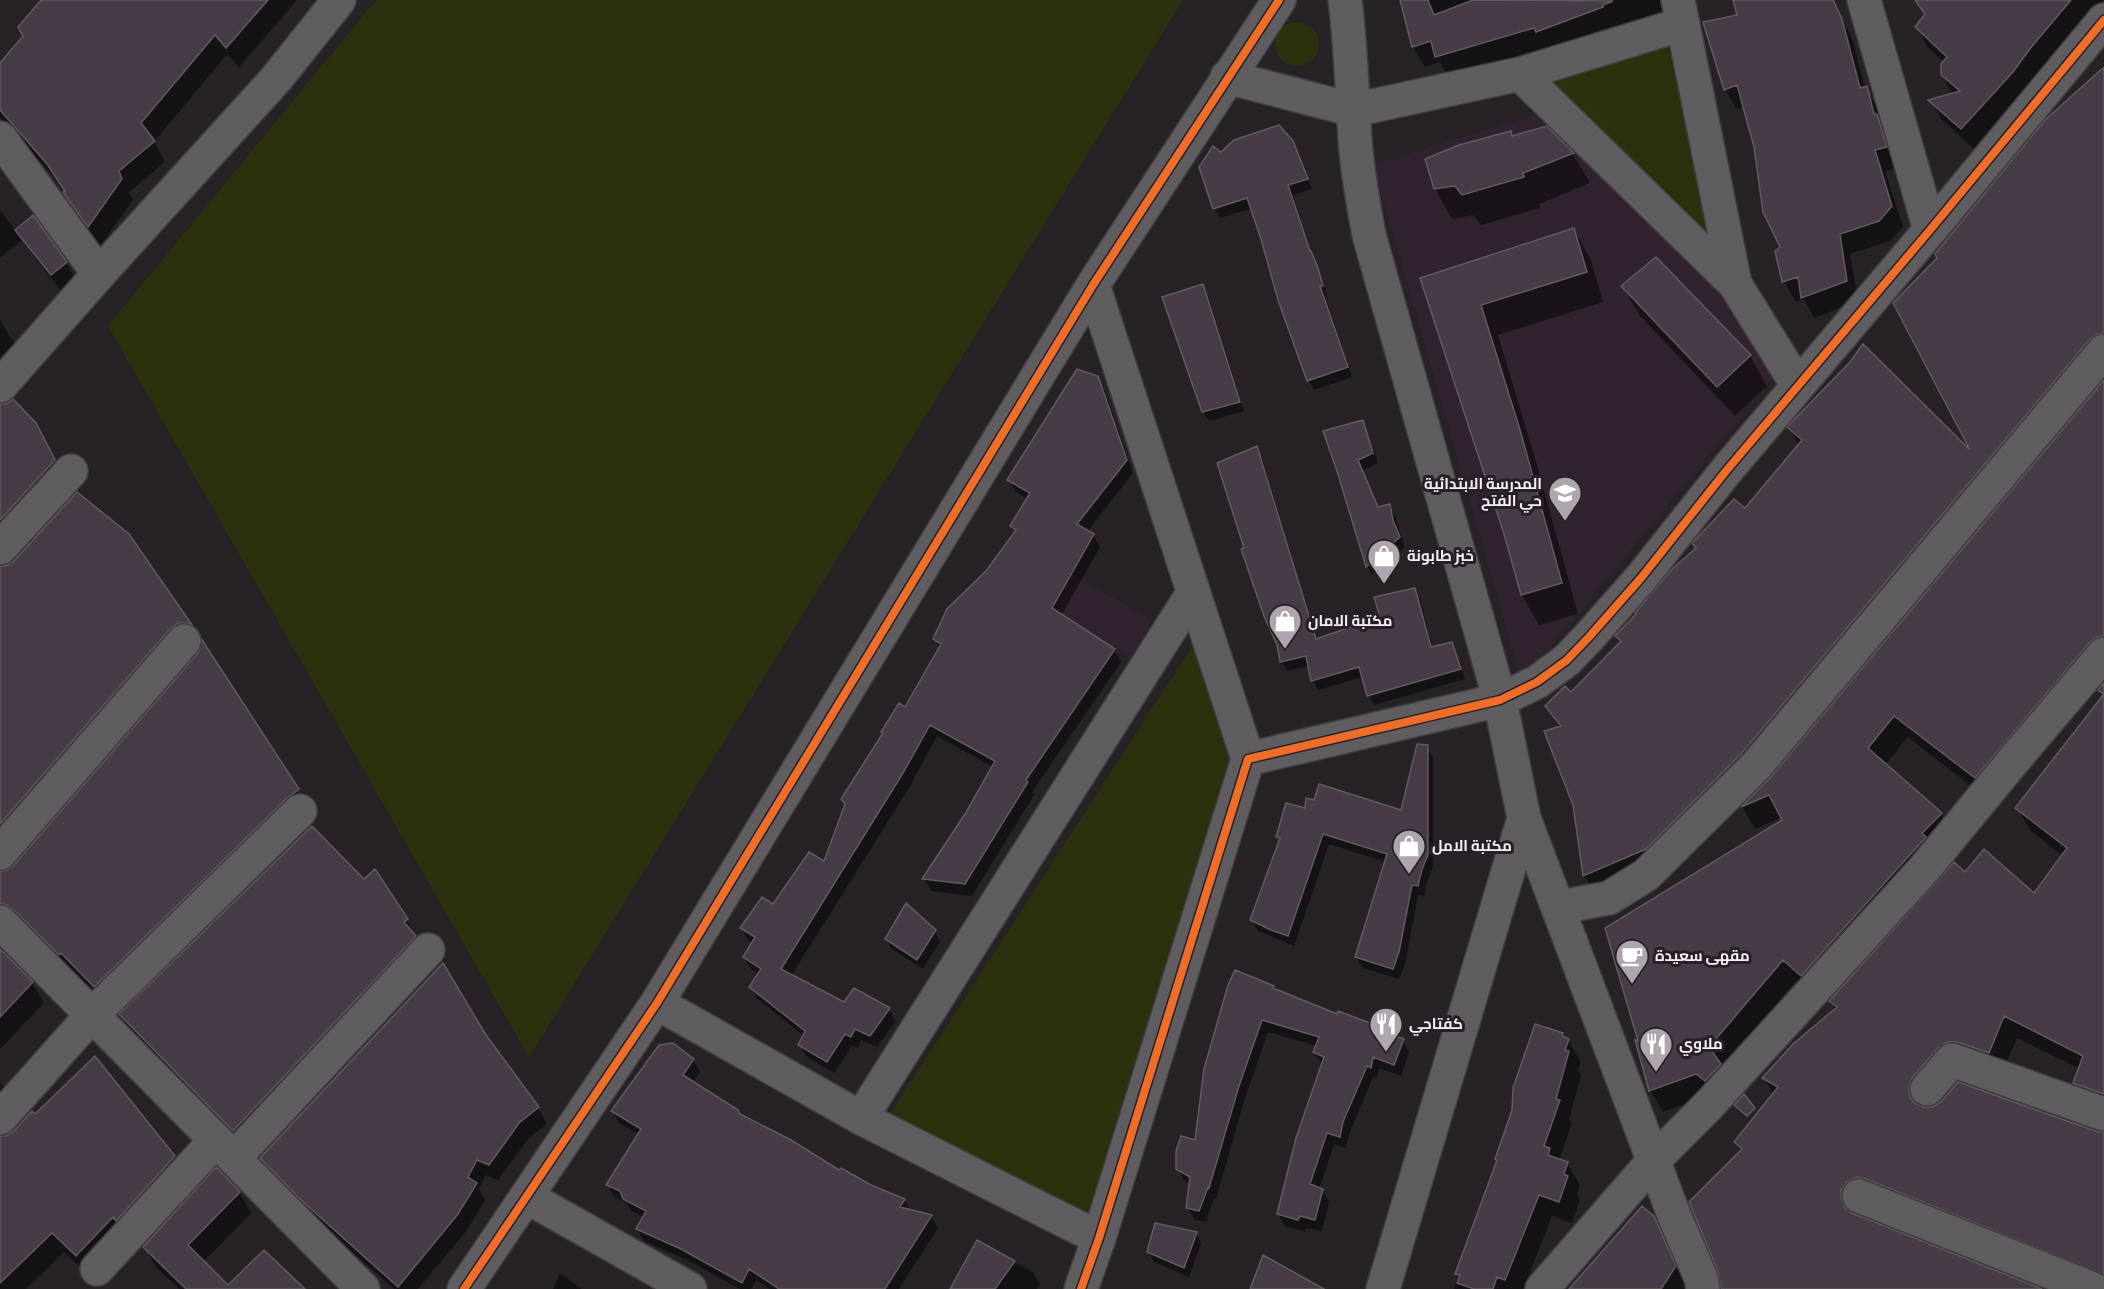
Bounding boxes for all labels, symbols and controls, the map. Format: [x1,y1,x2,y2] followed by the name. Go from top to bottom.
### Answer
[1547,475,1583,522] school or university icon: المدرسة الابتدائية حي الفتح
[1424,476,1542,513] place label: المدرسة الابتدائية حي الفتح
[1366,538,1402,585] shop icon: خبز طابونة
[1407,548,1474,565] place label: خبز طابونة
[1267,603,1303,650] shop icon: مكتبة الامان
[1308,613,1392,630] place label: مكتبة الامان
[1391,828,1427,875] shop icon: مكتبة الامل
[1432,838,1512,855] place label: مكتبة الامل
[1614,938,1650,985] cafe icon: مقهى سعيدة
[1655,948,1750,965] place label: مقهى سعيدة
[1368,1006,1404,1053] restaurant icon: كفتاجي
[1409,1016,1463,1036] place label: كفتاجي
[1638,1026,1674,1073] restaurant icon: ملاوي
[1679,1036,1723,1056] place label: ملاوي

